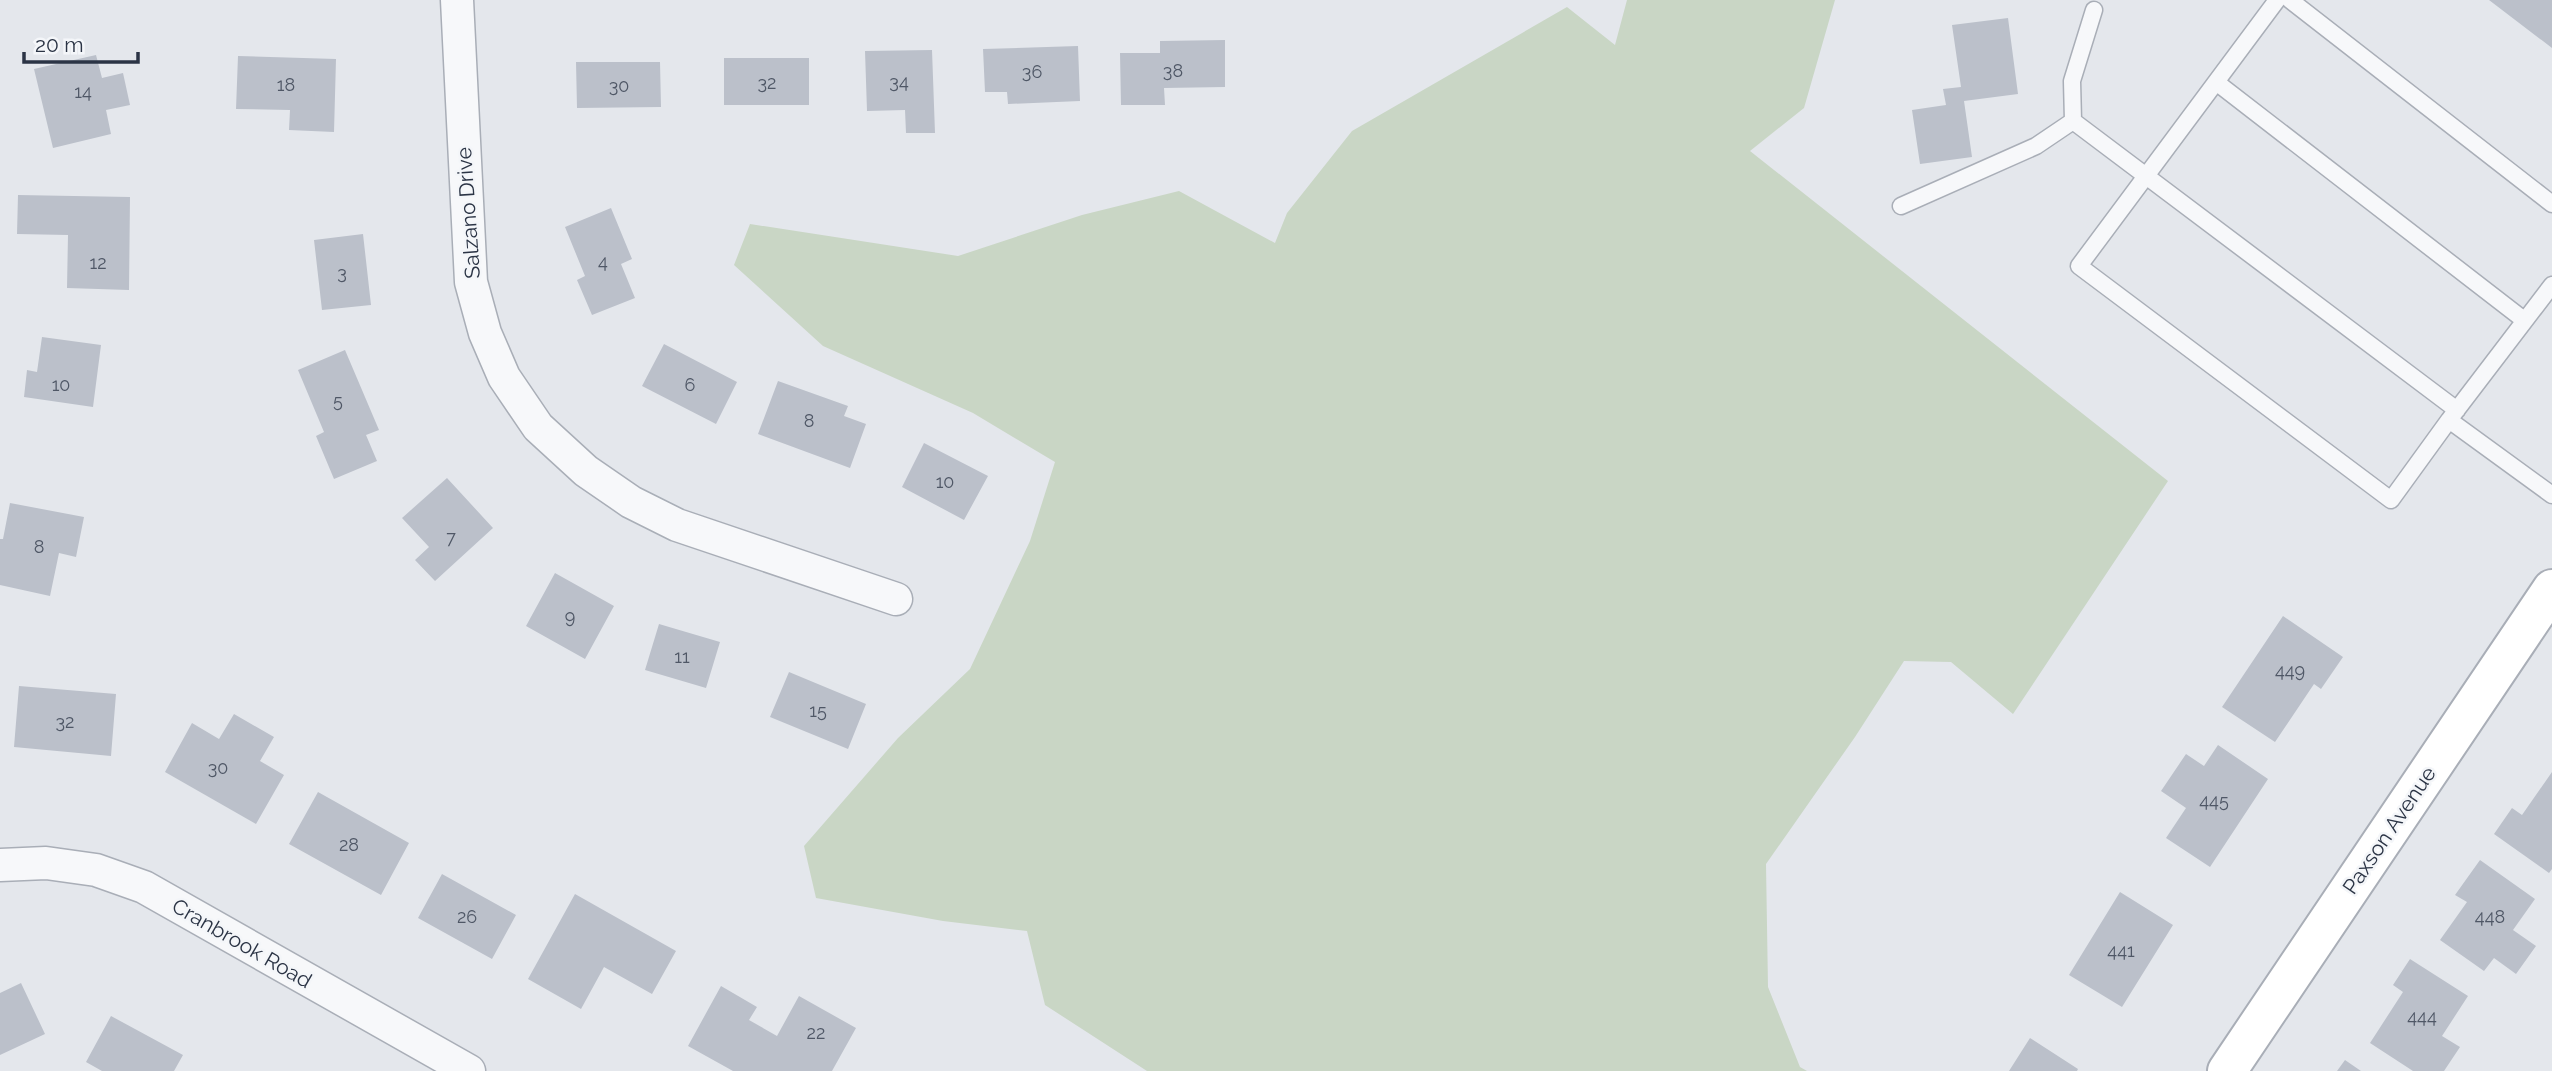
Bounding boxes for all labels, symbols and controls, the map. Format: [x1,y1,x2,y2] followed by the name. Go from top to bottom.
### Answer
[24,21,138,65] scale bar
[35,32,83,57] text: 20 m
[1163,60,1183,81] house number: 38
[1022,61,1042,82] house number: 36
[889,71,909,92] house number: 34
[758,72,777,93] house number: 32
[277,74,295,95] house number: 18
[609,75,629,96] house number: 30
[74,81,92,102] house number: 14
[451,146,485,280] street label: Salzano Drive
[598,251,608,272] house number: 4
[89,252,107,273] house number: 12
[337,262,347,283] house number: 3
[52,374,70,395] house number: 10
[685,374,696,395] house number: 6
[333,390,343,411] house number: 5
[804,410,814,431] house number: 8
[936,471,954,492] house number: 10
[446,527,456,548] house number: 7
[34,536,44,557] house number: 8
[565,606,575,627] house number: 9
[674,646,690,667] house number: 11
[2275,660,2305,681] house number: 449
[809,700,827,721] house number: 15
[56,711,75,732] house number: 32
[208,757,228,778] house number: 30
[2337,762,2441,898] street label: Paxson Avenue
[2199,790,2229,811] house number: 445
[339,834,359,855] house number: 28
[168,893,316,993] street label: Cranbrook Road
[457,906,477,927] house number: 26
[2475,906,2505,927] house number: 448
[2107,940,2135,961] house number: 441
[2407,1006,2437,1027] house number: 444
[807,1022,825,1043] house number: 22

